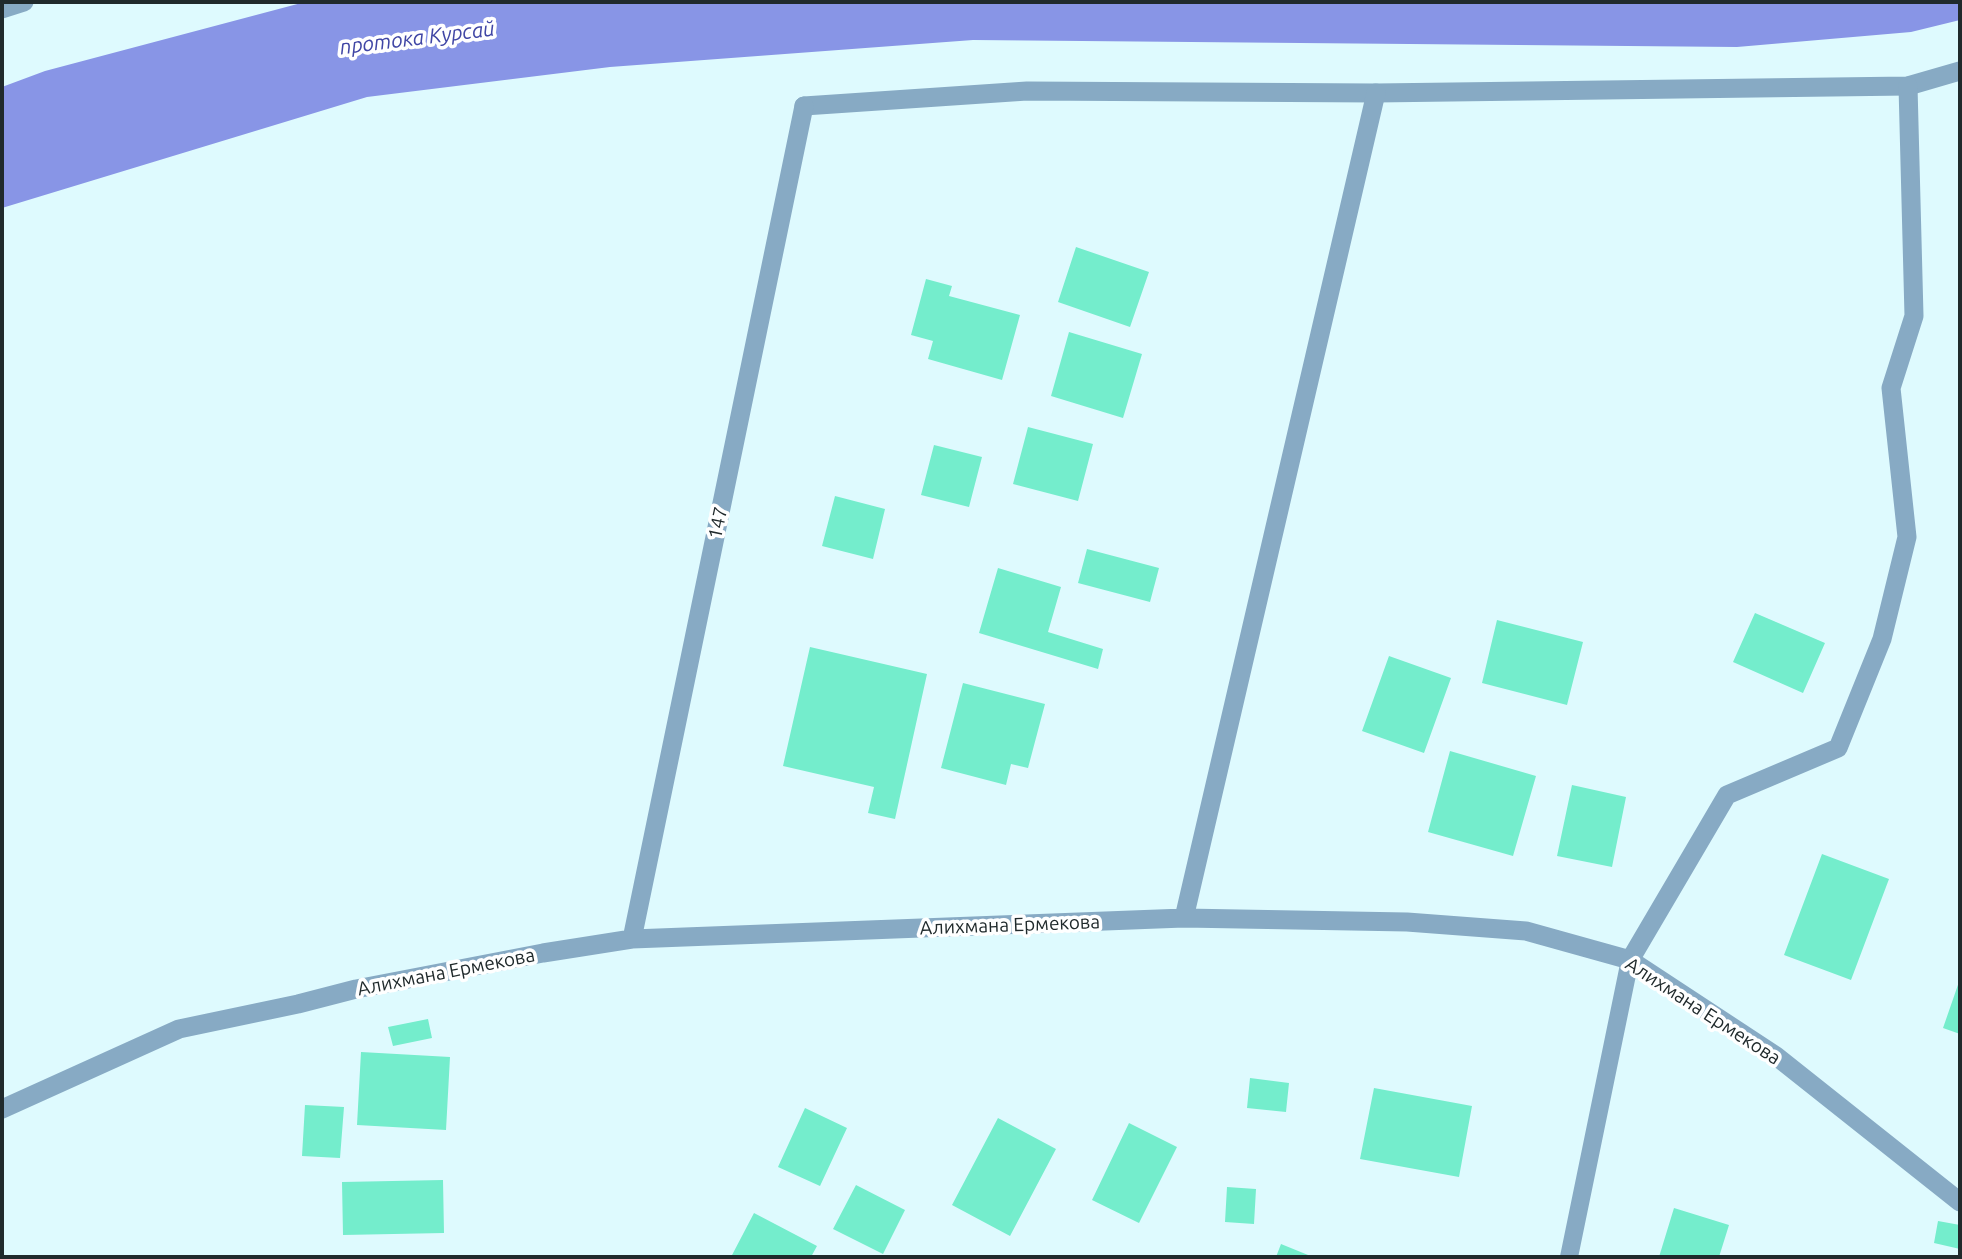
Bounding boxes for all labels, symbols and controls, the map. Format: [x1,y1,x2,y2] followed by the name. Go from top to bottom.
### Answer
[338,16,496,60] water label: протока Курсай
[704,505,732,541] street label: 147
[919,910,1101,940] street label: Алихмана Ермекова
[355,944,537,1000] street label: Алихмана Ермекова
[1621,952,1785,1070] street label: Алихмана Ермекова

